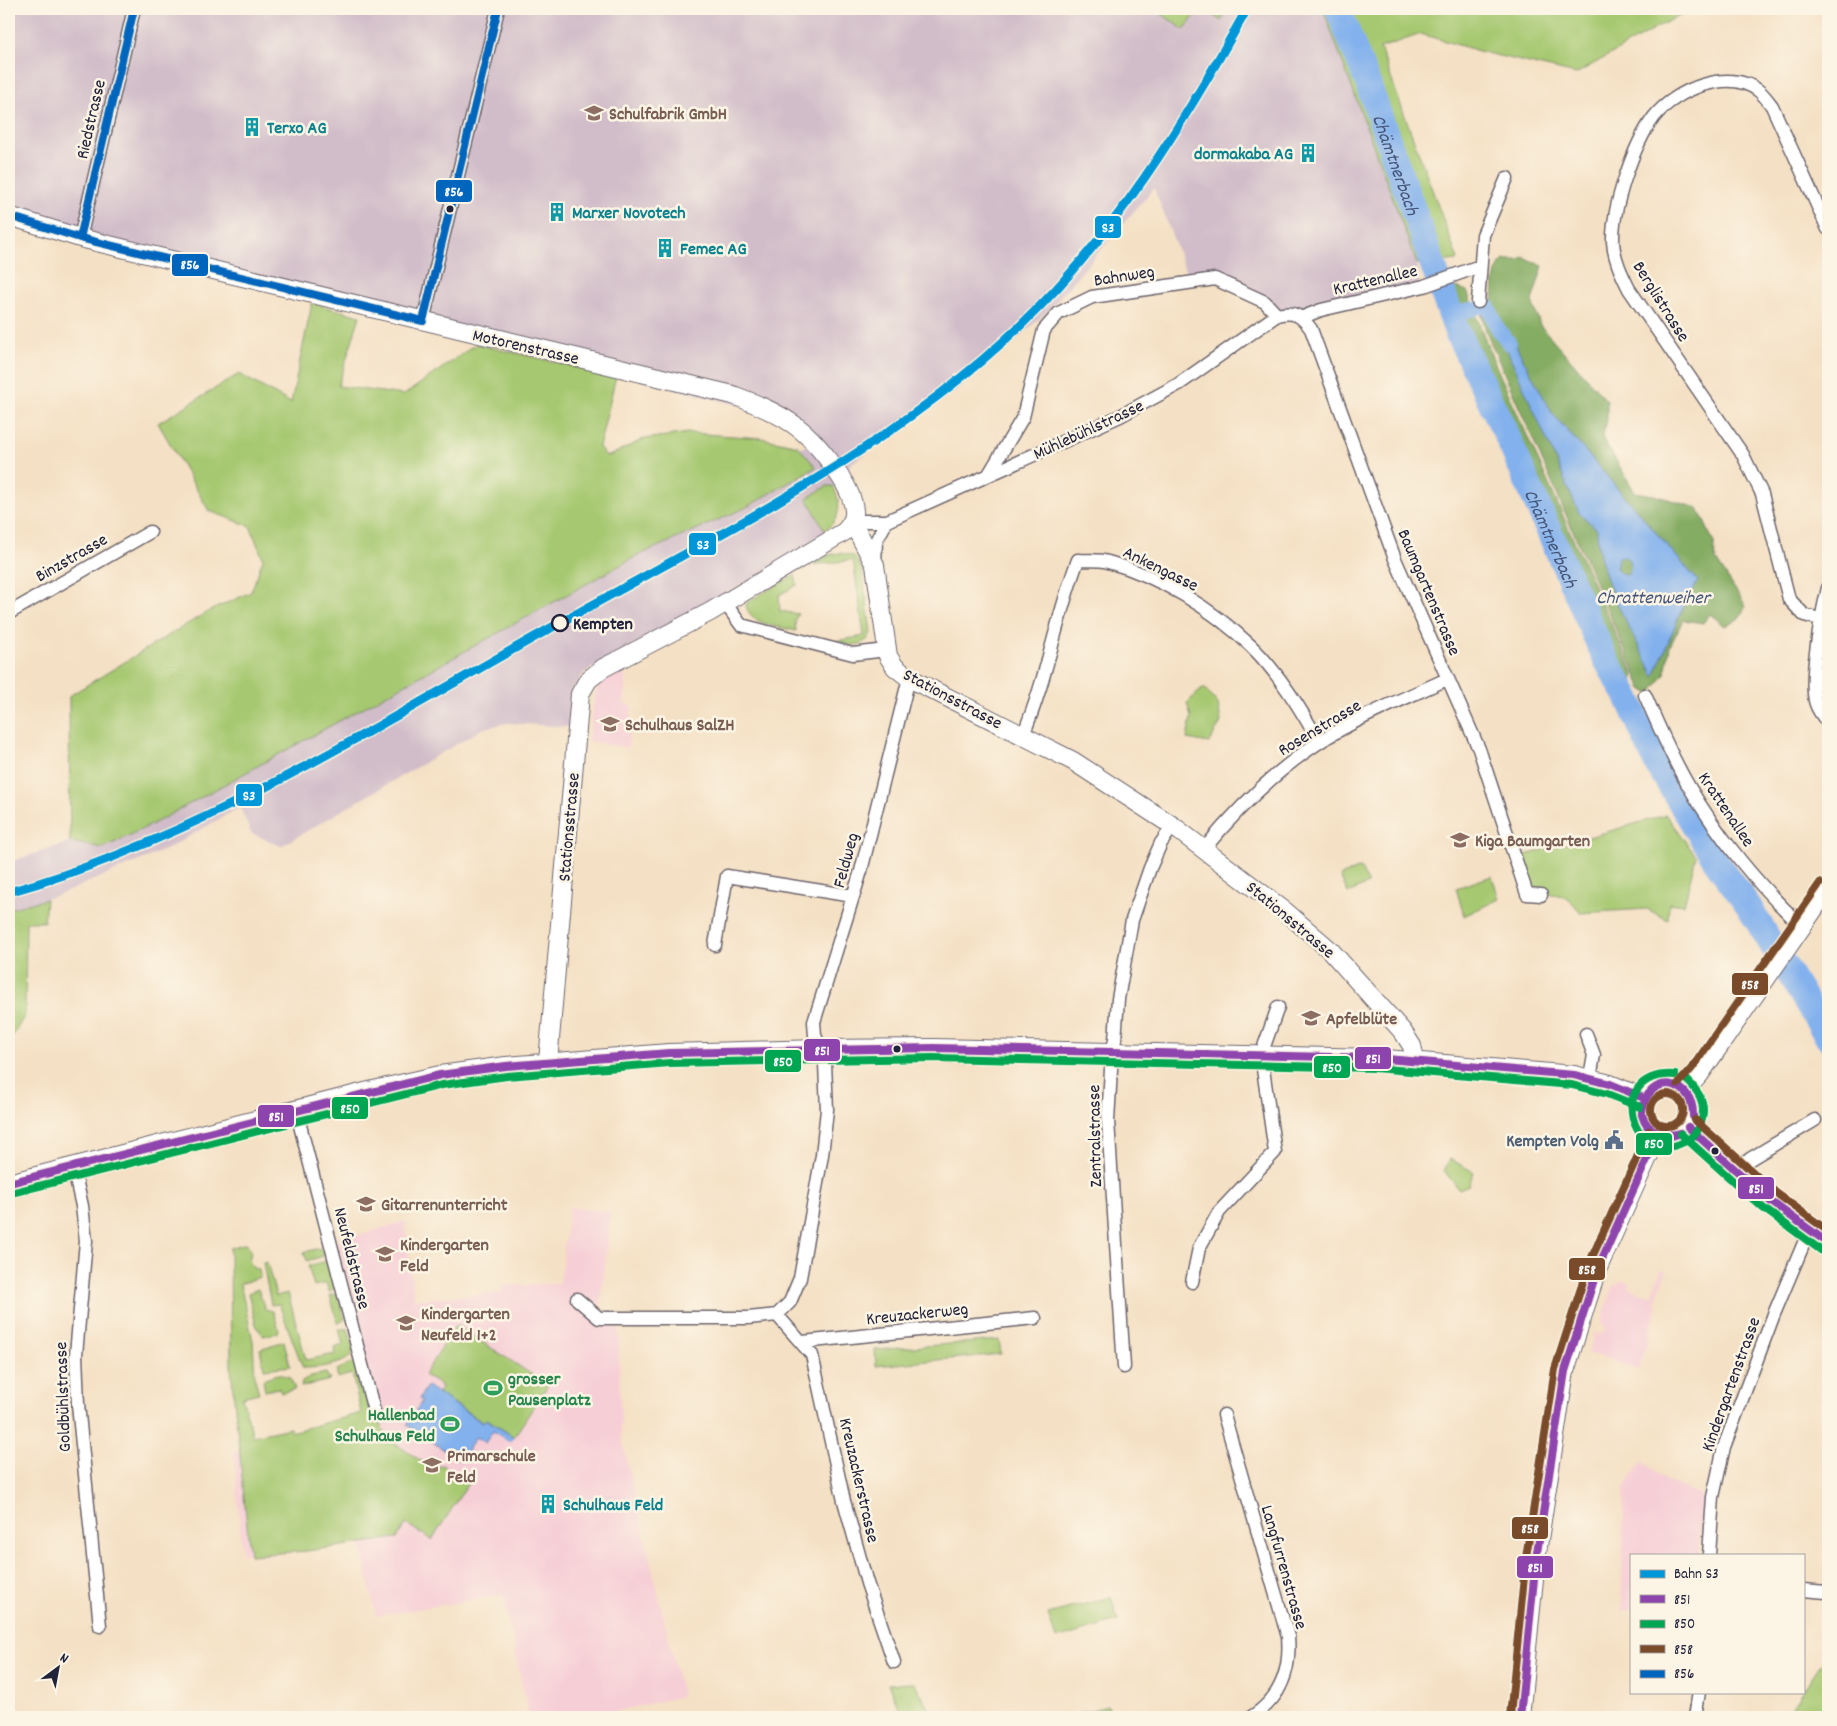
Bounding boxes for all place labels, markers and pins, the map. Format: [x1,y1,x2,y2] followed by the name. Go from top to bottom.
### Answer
[583,102,605,124] school or university icon: Schulfabrik GmbH
[609,103,727,128] place label: Schulfabrik GmbH
[241,116,263,138] building icon: Terxo AG
[267,117,327,142] place label: Terxo AG
[1297,142,1319,164] building icon: dormakaba AG
[1194,143,1293,168] place label: dormakaba AG
[546,201,568,223] building icon: Marxer Novotech
[572,202,686,227] place label: Marxer Novotech
[445,204,455,214] unlabelled marker
[654,237,676,259] building icon: Femec AG
[680,238,747,263] place label: Femec AG
[573,613,633,638] place label: Kempten
[551,614,569,632] marker: Kempten
[599,713,621,735] school or university icon: Schulhaus SalZH
[625,714,734,739] place label: Schulhaus SalZH
[1449,829,1471,851] school or university icon: Kiga Baumgarten
[1475,830,1590,855] place label: Kiga Baumgarten
[1300,1007,1322,1029] school or university icon: Apfelblüte
[1326,1008,1397,1033] place label: Apfelblüte
[892,1044,902,1054] unlabelled marker
[1603,1129,1625,1151] public building icon: Kempten Volg
[1506,1130,1599,1155] place label: Kempten Volg
[1710,1146,1720,1156] unlabelled marker
[355,1193,377,1215] school or university icon: Gitarrenunterricht
[381,1194,508,1219] place label: Gitarrenunterricht
[400,1234,489,1280] place label: Kindergarten Feld
[374,1243,396,1265] school or university icon: Kindergarten Feld
[421,1303,510,1349] place label: Kindergarten Neufeld 1+2
[395,1312,417,1334] school or university icon: Kindergarten Neufeld 1+2
[508,1368,591,1414] place label: grosser Pausenplatz
[482,1377,504,1399] sports icon: grosser Pausenplatz
[335,1404,435,1450] place label: Hallenbad Schulhaus Feld
[439,1413,461,1435] sports icon: Hallenbad Schulhaus Feld
[447,1445,536,1491] place label: Primarschule Feld
[421,1454,443,1476] school or university icon: Primarschule Feld
[537,1493,559,1515] building icon: Schulhaus Feld
[563,1494,663,1519] place label: Schulhaus Feld

